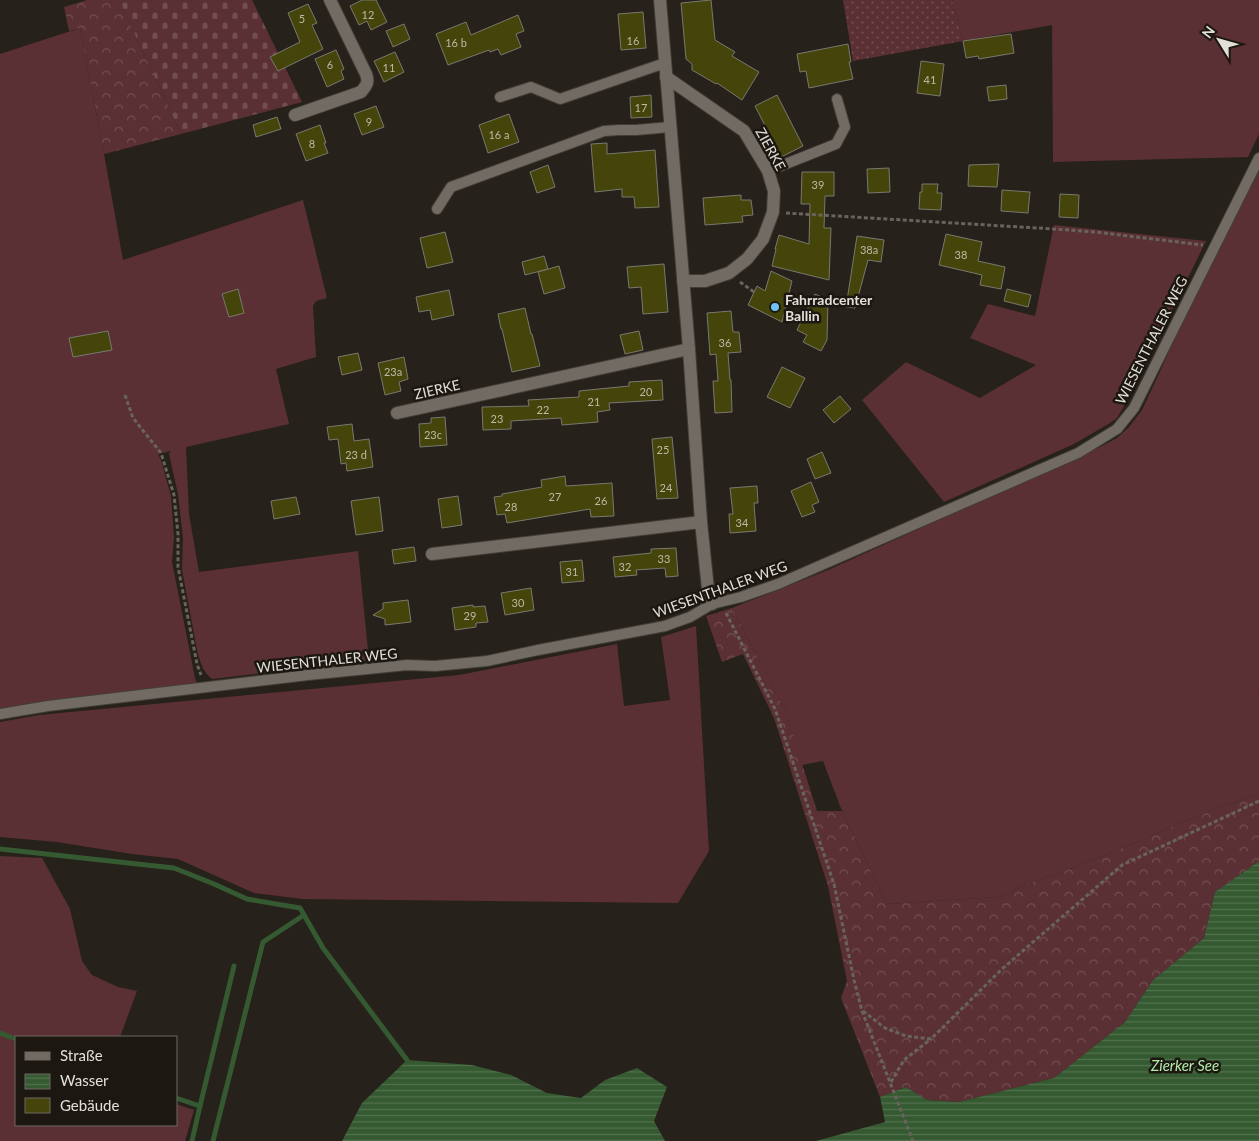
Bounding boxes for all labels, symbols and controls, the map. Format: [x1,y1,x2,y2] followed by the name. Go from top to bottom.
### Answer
[362,8,374,21] house number: 12
[299,12,305,25] house number: 5
[1194,15,1244,65] north arrow
[1198,22,1218,41] text: N
[627,34,639,47] house number: 16
[445,36,467,49] house number: 16 b
[327,58,333,71] house number: 6
[383,61,395,74] house number: 11
[924,73,936,86] house number: 41
[635,101,647,114] house number: 17
[366,115,372,128] house number: 9
[752,125,790,173] street label: ZIERKE
[488,128,510,141] house number: 16 a
[309,137,315,150] house number: 8
[812,178,824,191] house number: 39
[860,243,878,256] house number: 38a
[955,248,967,261] house number: 38
[1111,273,1191,407] street label: WIESENTHALER WEG
[785,291,873,324] place label: Fahrradcenter Ballin
[769,301,781,313] marker: Fahrradcenter Ballin
[719,336,731,349] house number: 36
[384,365,402,378] house number: 23a
[412,375,462,403] street label: ZIERKE
[640,385,653,398] house number: 20
[588,395,600,408] house number: 21
[537,403,549,416] house number: 22
[491,412,503,425] house number: 23
[424,428,442,441] house number: 23c
[657,443,669,456] house number: 25
[345,448,367,461] house number: 23 d
[660,481,673,494] house number: 24
[549,490,561,503] house number: 27
[595,494,607,507] house number: 26
[505,500,517,513] house number: 28
[736,516,749,529] house number: 34
[658,552,670,565] house number: 33
[651,557,789,621] street label: WIESENTHALER WEG
[619,560,631,573] house number: 32
[566,565,578,578] house number: 31
[512,596,525,609] house number: 30
[464,609,476,622] house number: 29
[256,644,398,676] street label: WIESENTHALER WEG
[15,1036,178,1126] legend
[60,1046,103,1064] text: Straße
[1150,1056,1219,1074] water label: Zierker See
[60,1071,109,1089] text: Wasser
[60,1096,119,1114] text: Gebäude

